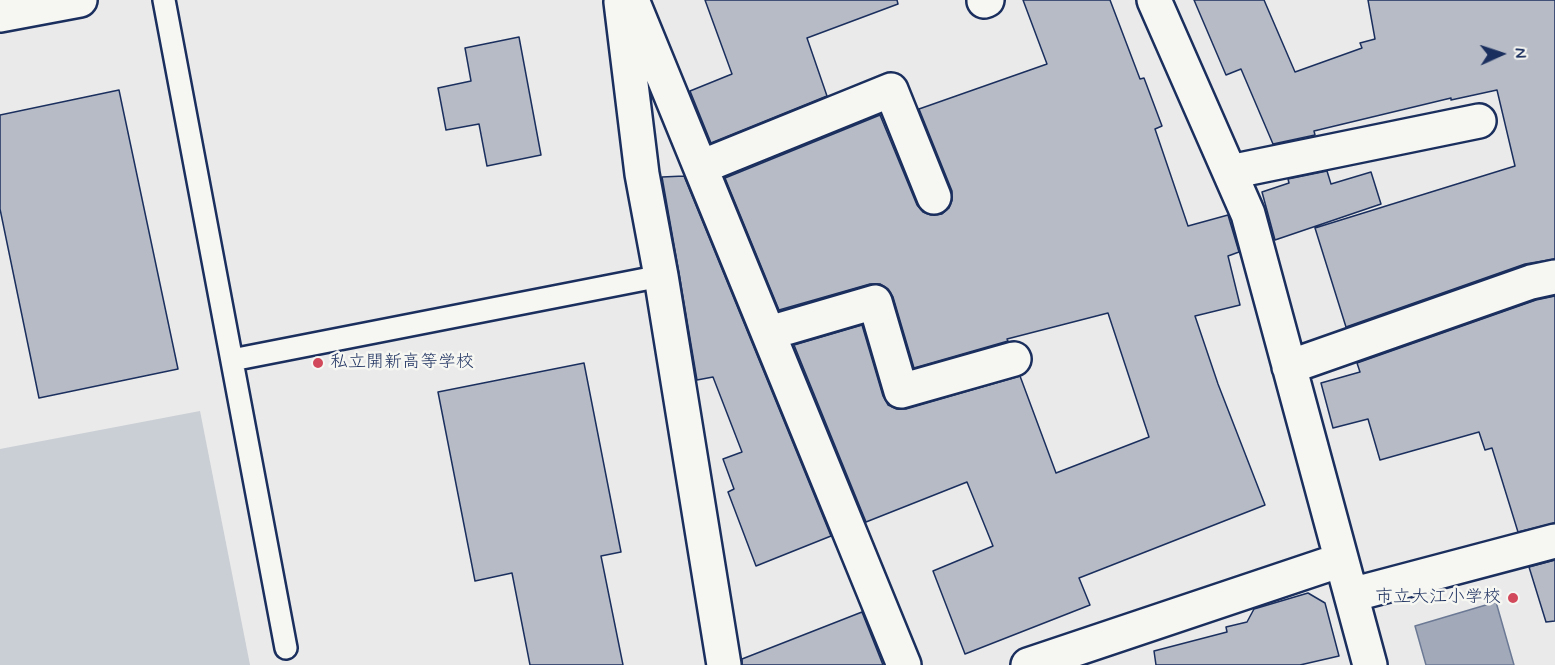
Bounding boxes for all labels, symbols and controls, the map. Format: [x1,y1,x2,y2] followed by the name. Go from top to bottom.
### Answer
[1471,24,1531,84] north arrow
[1509,47,1530,59] text: N
[330,352,474,374] place label: 私立開新高等学校
[311,356,325,370] marker: 私立開新高等学校
[1375,587,1501,609] place label: 市立大江小学校
[1506,591,1520,605] marker: 市立大江小学校

